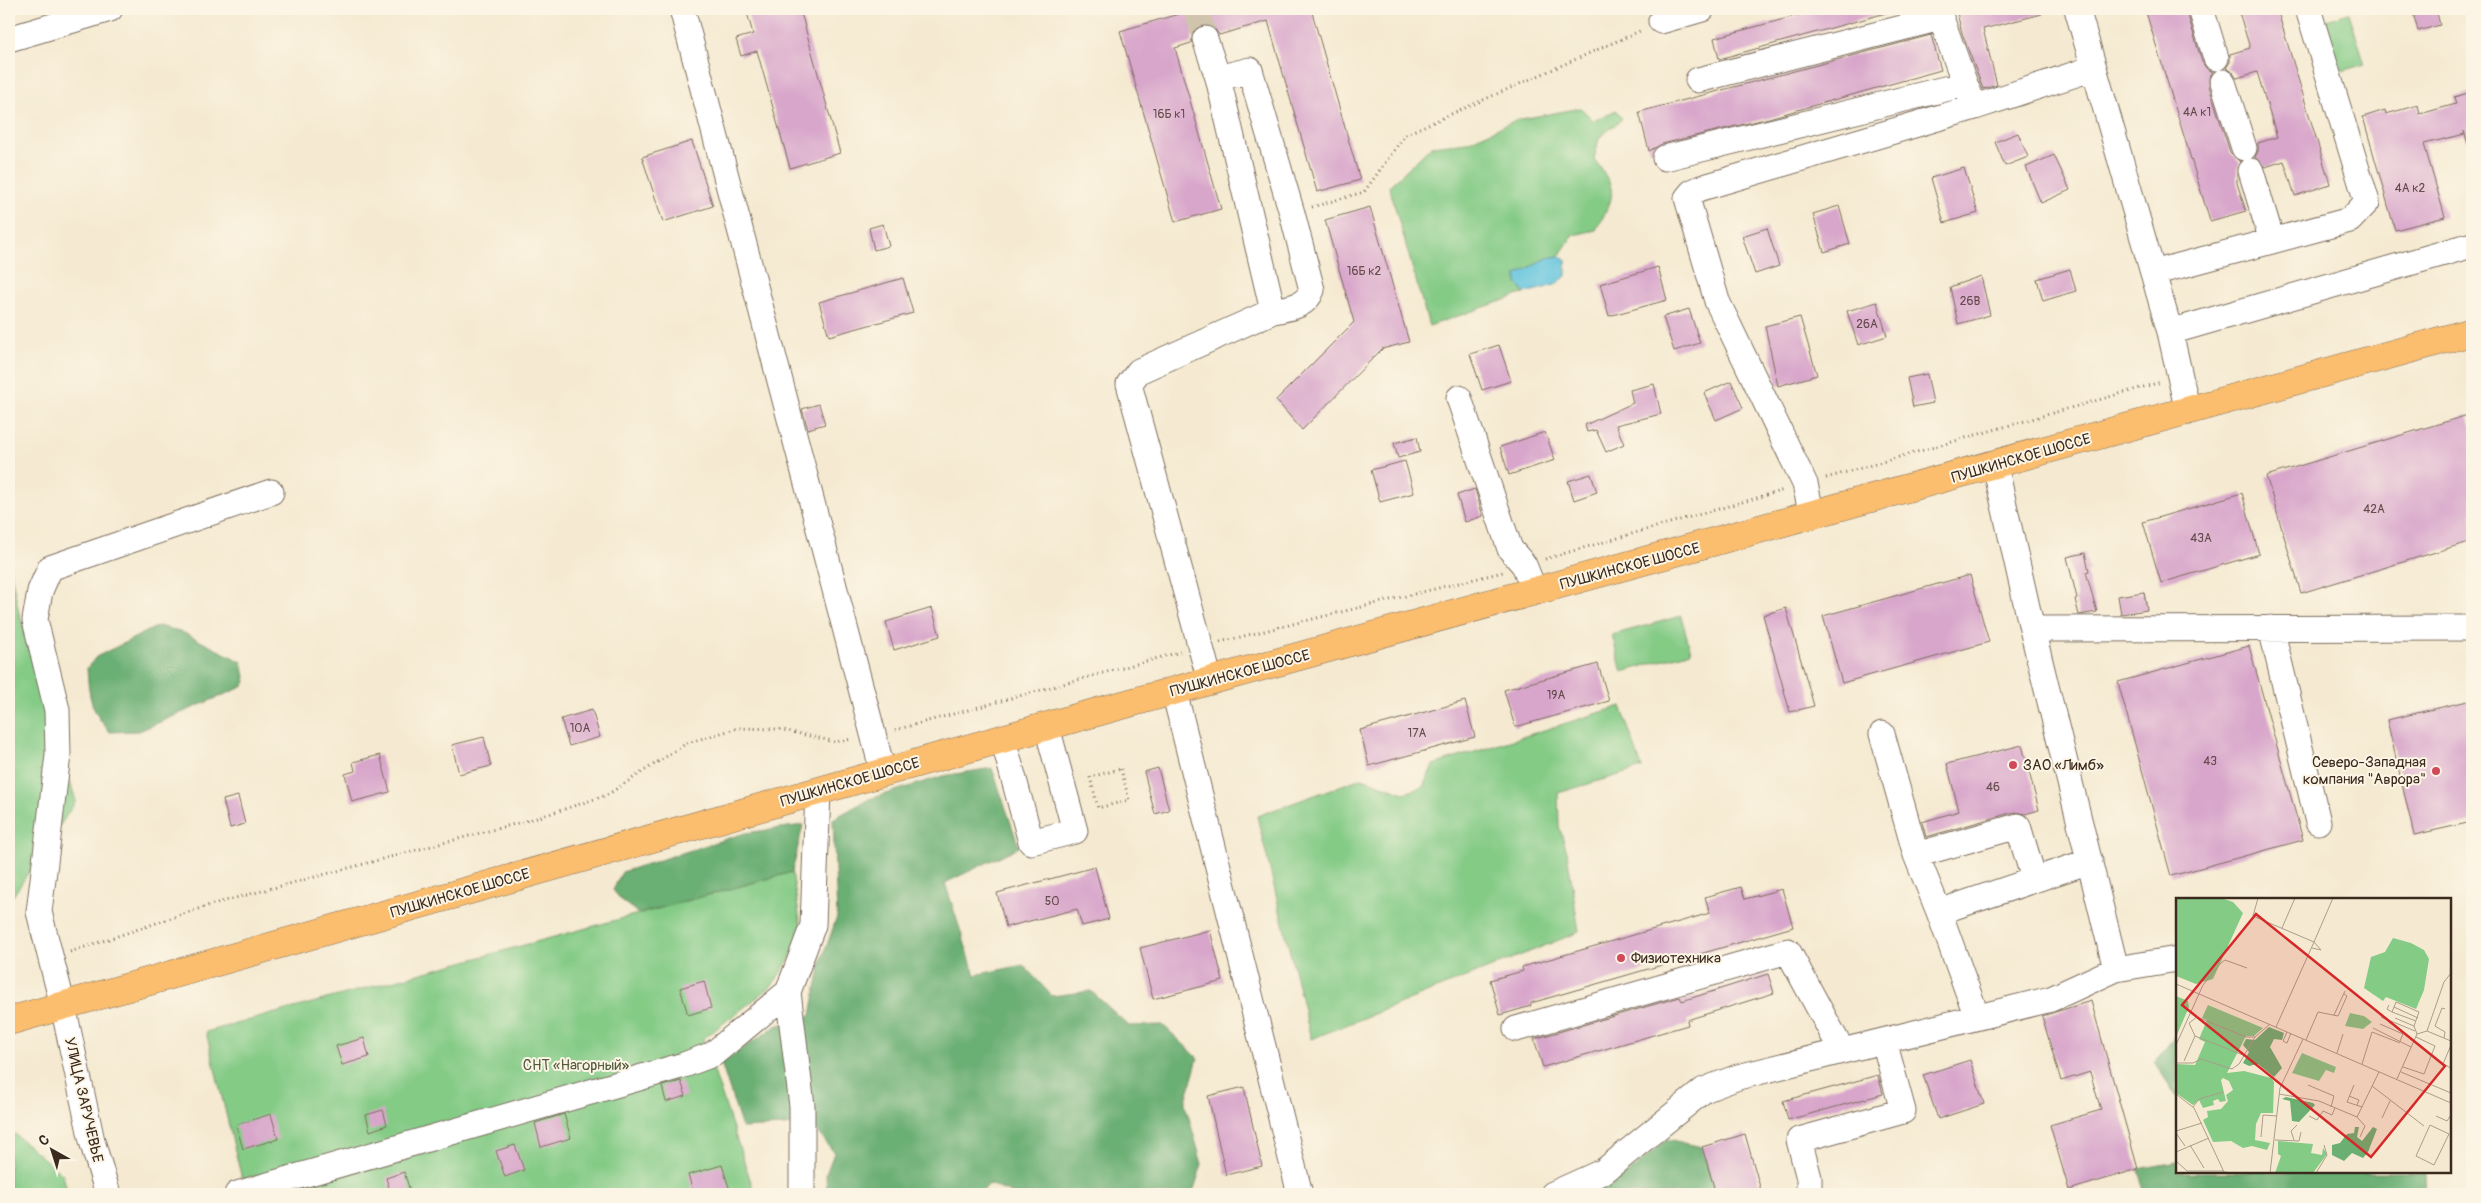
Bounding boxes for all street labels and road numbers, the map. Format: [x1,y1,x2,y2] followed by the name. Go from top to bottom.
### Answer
[1949,429,2093,487] street label: ПУШКИНСКОЕ ШОССЕ
[1558,539,1702,594] street label: ПУШКИНСКОЕ ШОССЕ
[1168,646,1312,701] street label: ПУШКИНСКОЕ ШОССЕ
[778,753,922,811] street label: ПУШКИНСКОЕ ШОССЕ
[388,864,532,922] street label: ПУШКИНСКОЕ ШОССЕ
[60,1036,107,1165] street label: УЛИЦА ЗАРУЧЕВЬЕ

